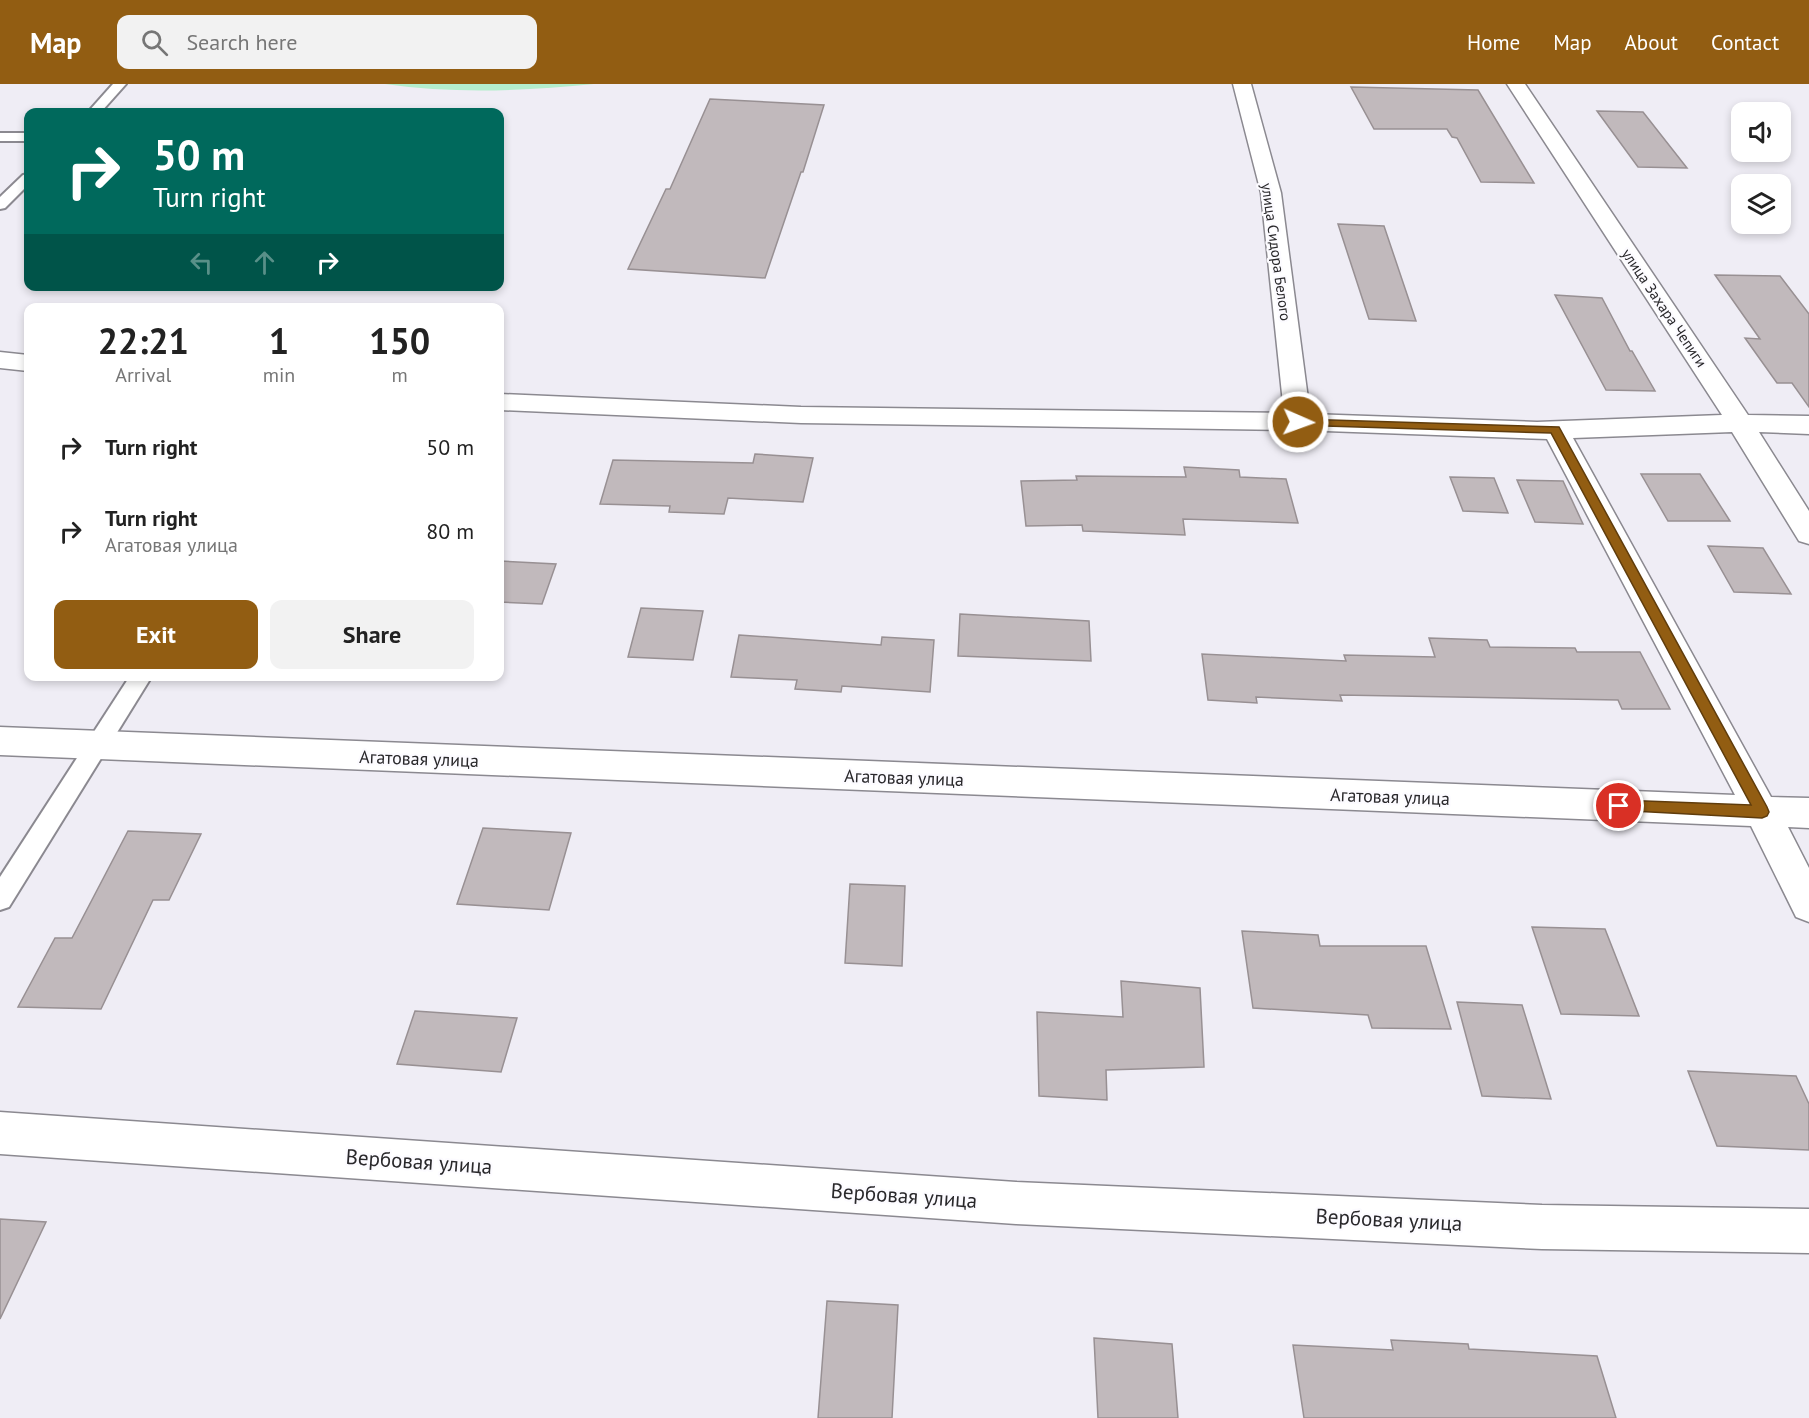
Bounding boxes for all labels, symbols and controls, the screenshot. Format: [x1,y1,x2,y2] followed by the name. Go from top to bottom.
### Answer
[117,15,537,69] search box
[30,24,81,61] text: Map
[138,26,171,59] icon: search
[186,28,297,56] text: Search here
[1467,29,1520,56] text: Home
[1553,29,1592,56] text: Map
[1625,29,1678,56] text: About
[1711,29,1779,56] text: Contact
[1731,102,1791,234] map controls
[1731,102,1791,162] button: sound
[153,127,245,182] text: 50 m
[54,132,132,210] icon: right
[1731,174,1791,234] button: layers
[153,180,266,214] text: Turn right
[1257,182,1296,322] street label: улица Сидора Белого
[1618,245,1711,371] street label: улица Захара Чепиги
[185,246,218,279] icon: left
[248,246,281,279] icon: ahead
[311,246,344,279] icon: right
[98,317,189,364] text: 22:21
[269,317,289,364] text: 1
[369,317,430,364] text: 150
[115,362,171,388] text: Arrival
[263,362,295,388] text: min
[392,362,408,388] text: m
[1266,390,1330,454] position arrow
[54,431,87,464] icon: right
[105,433,197,461] text: Turn right
[426,433,474,461] text: 50 m
[105,504,197,532] text: Turn right
[54,515,87,548] icon: right
[426,517,474,545] text: 80 m
[105,532,238,558] text: Агатовая улица
[54,600,258,669] button: Exit
[270,600,474,669] button: Share
[359,745,479,772] street label: Агатовая улица
[844,764,964,791] street label: Агатовая улица
[1593,780,1644,831] pin
[1330,783,1450,810] street label: Агатовая улица
[1602,789,1635,822] icon: arrive
[345,1143,493,1180] street label: Вербовая улица
[830,1177,978,1214] street label: Вербовая улица
[1315,1202,1463,1237] street label: Вербовая улица

